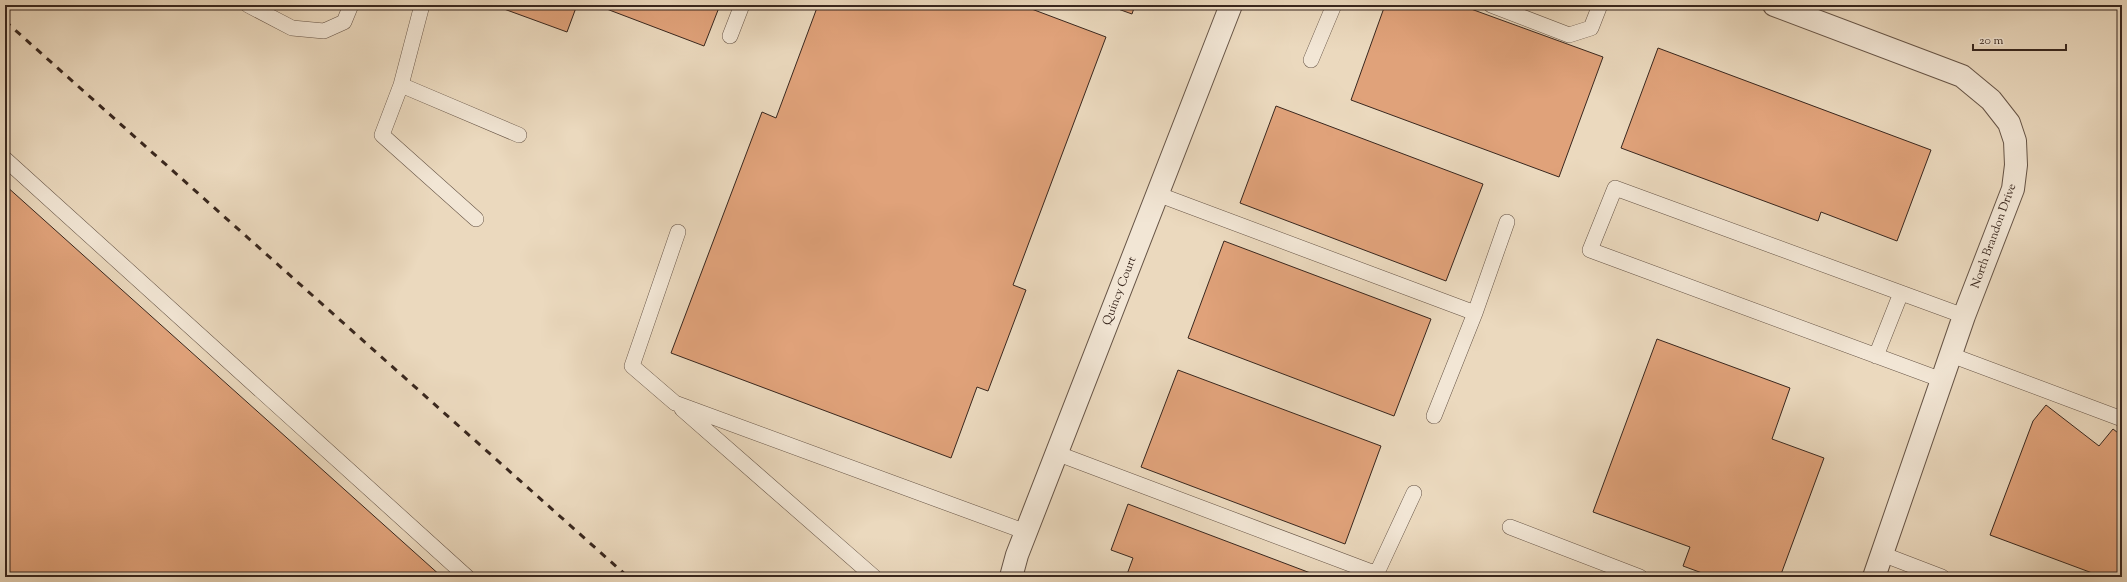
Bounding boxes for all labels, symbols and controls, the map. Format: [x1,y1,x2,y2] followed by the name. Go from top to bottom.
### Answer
[1973,26,2066,52] scale bar
[1979,32,2004,50] text: 20 m
[1967,181,2021,291] street label: North Brandon Drive
[1098,254,1141,328] street label: Quincy Court

